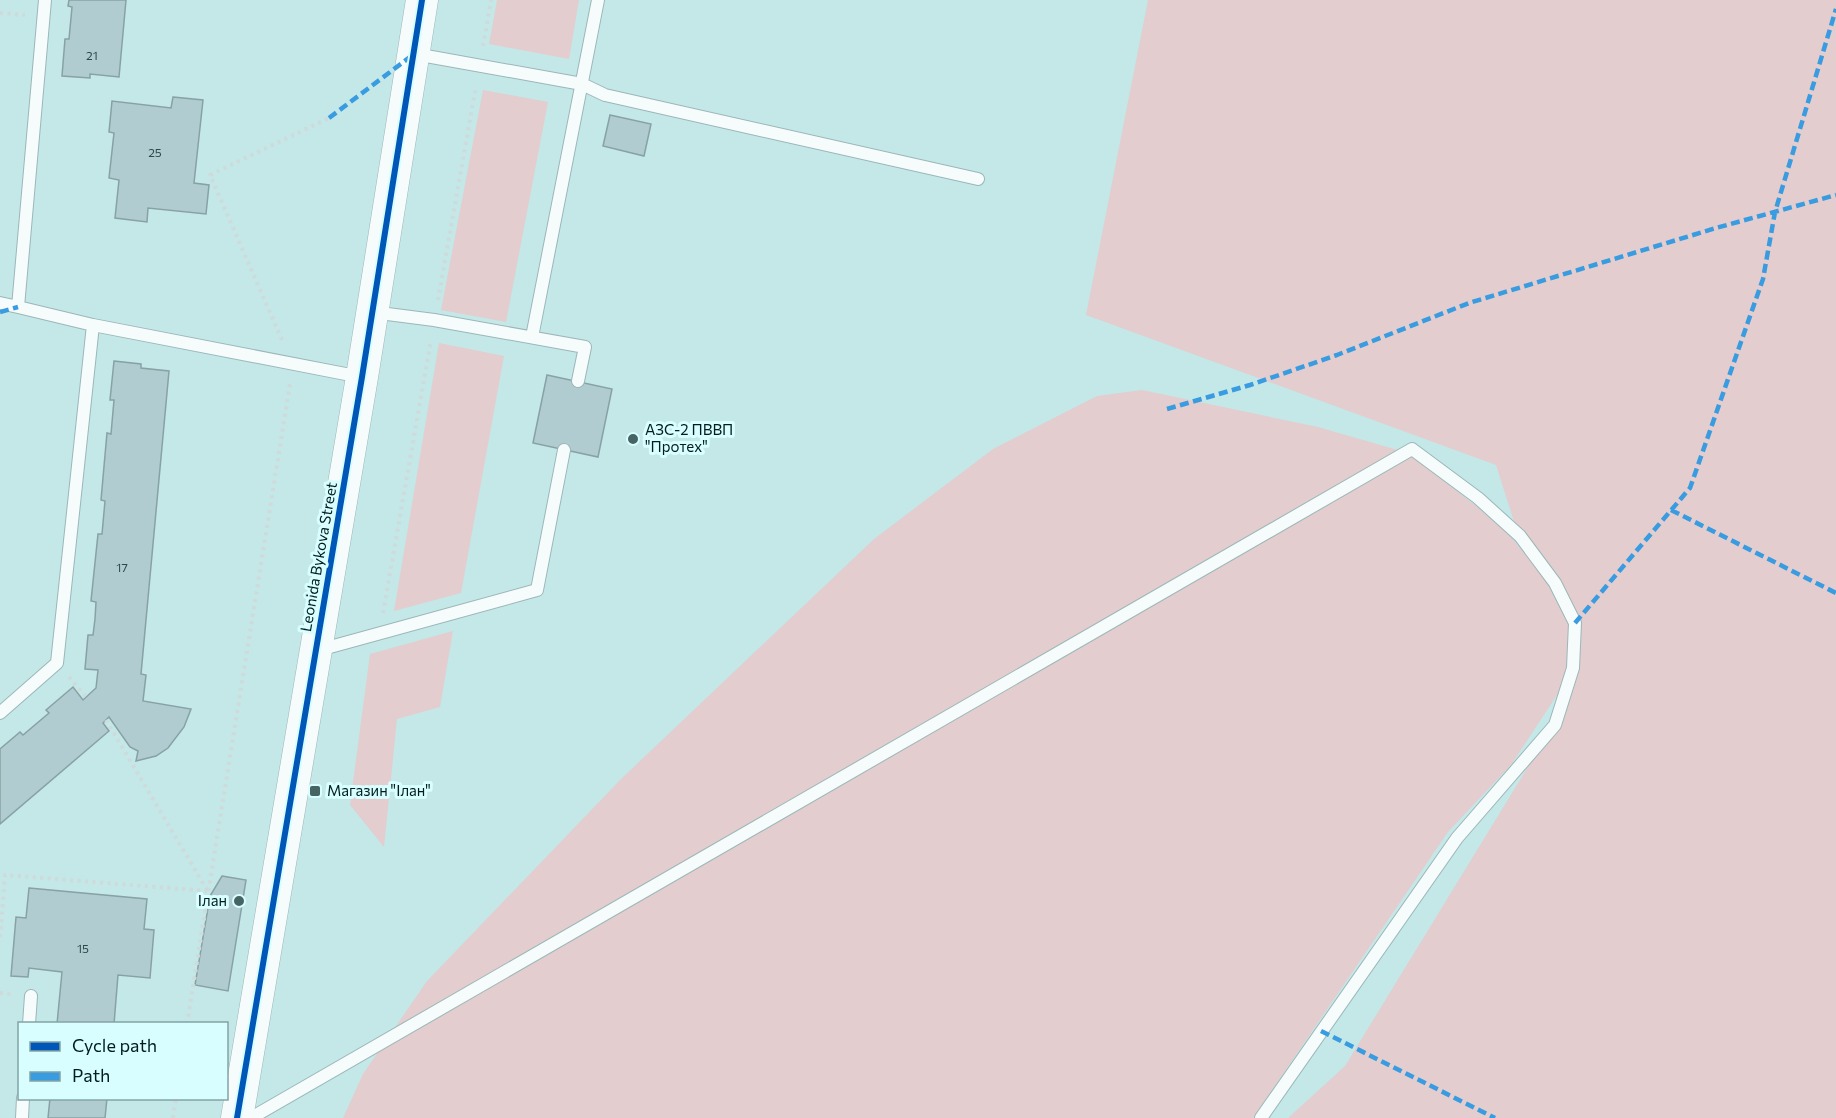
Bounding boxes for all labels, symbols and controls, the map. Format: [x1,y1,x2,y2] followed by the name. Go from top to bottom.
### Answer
[86,48,98,62] house number: 21
[148,145,162,159] house number: 25
[645,420,733,455] place label: АЗС-2 ПВВП "Протех"
[626,432,640,446] marker: АЗС-2 ПВВП "Протех"
[296,481,340,633] street label: Leonida Bykova Street
[116,560,128,574] house number: 17
[327,781,431,799] place label: Магазин "Ілан"
[308,784,322,798] marker: Магазин "Ілан"
[198,891,227,909] place label: Ілан
[232,894,246,908] marker: Ілан
[77,941,89,955] house number: 15
[18,1022,228,1100] legend
[72,1034,157,1056] text: Cycle path
[72,1064,110,1086] text: Path

